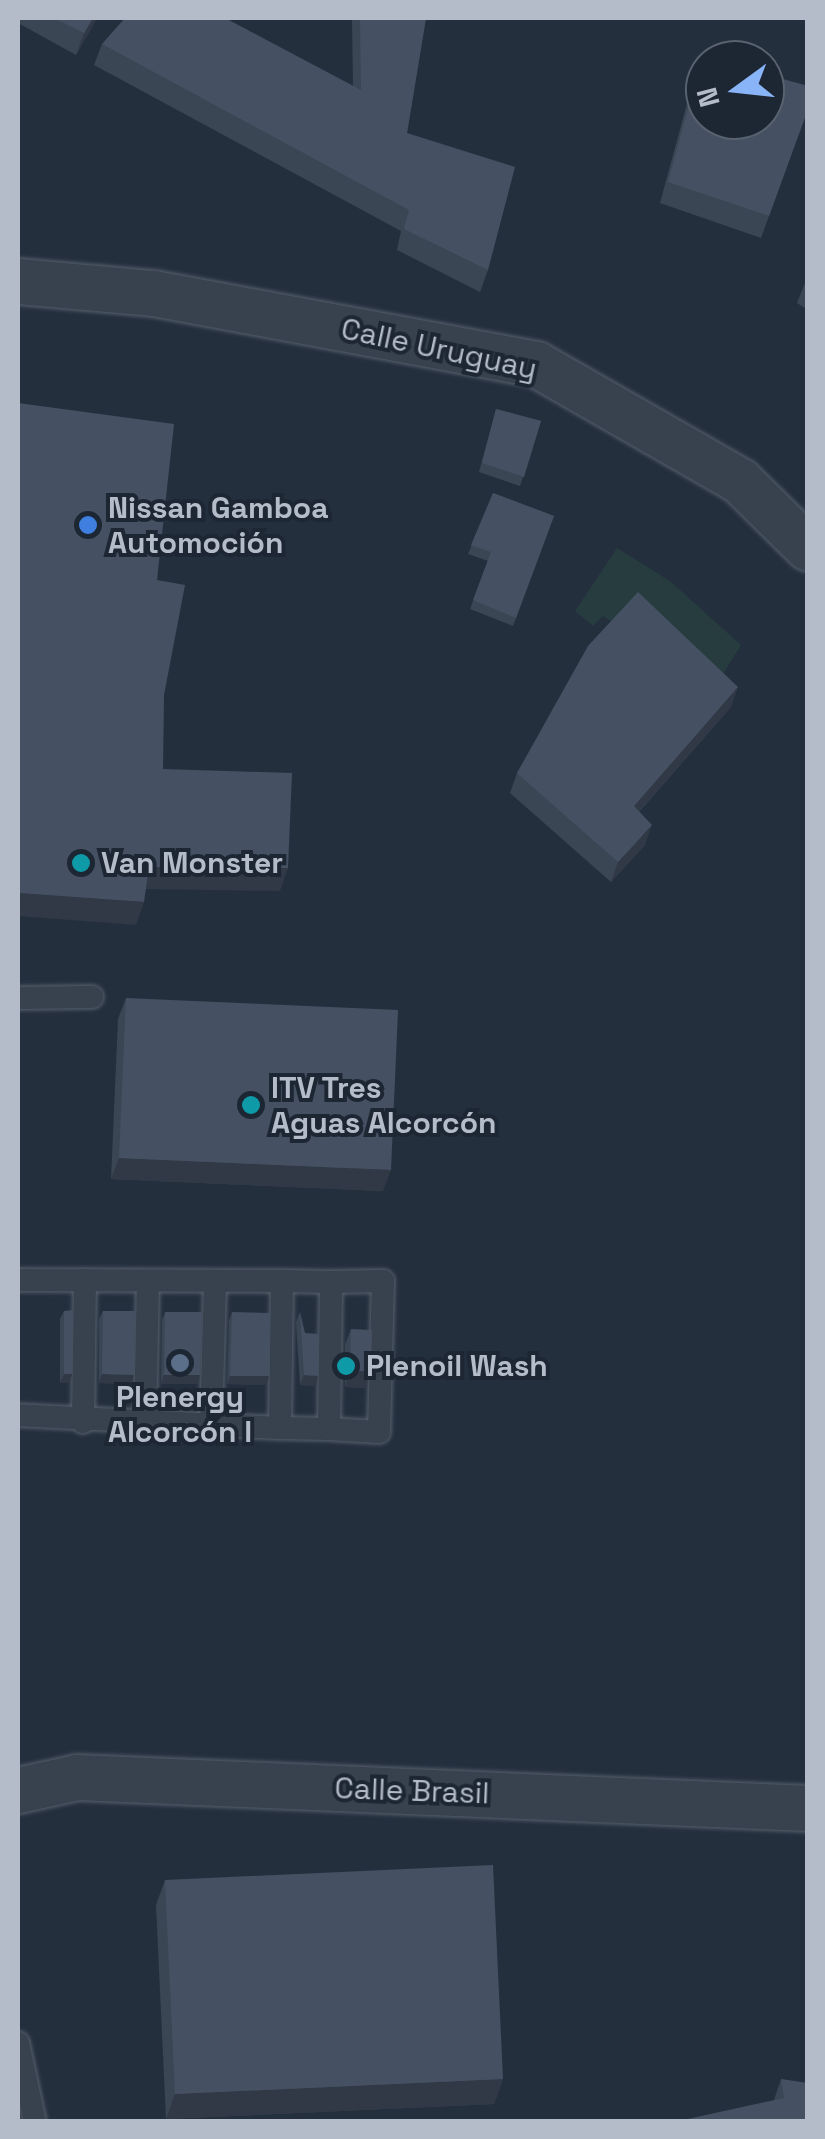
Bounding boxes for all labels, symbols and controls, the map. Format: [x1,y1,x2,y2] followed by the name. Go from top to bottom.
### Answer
[685,40,785,140] north arrow
[688,84,728,111] text: N
[338,311,540,387] street label: Calle Uruguay
[108,490,328,560] place label: Nissan Gamboa Automoción
[77,514,99,536] marker: Nissan Gamboa Automoción
[101,845,283,881] place label: Van Monster
[70,852,92,874] marker: Van Monster
[271,1070,497,1140] place label: ITV Tres Aguas Alcorcón
[240,1094,262,1116] marker: ITV Tres Aguas Alcorcón
[366,1348,548,1384] place label: Plenoil Wash
[169,1352,191,1374] marker: Plenergy Alcorcón I
[335,1355,357,1377] marker: Plenoil Wash
[108,1379,252,1450] place label: Plenergy Alcorcón I
[334,1770,490,1812] street label: Calle Brasil

